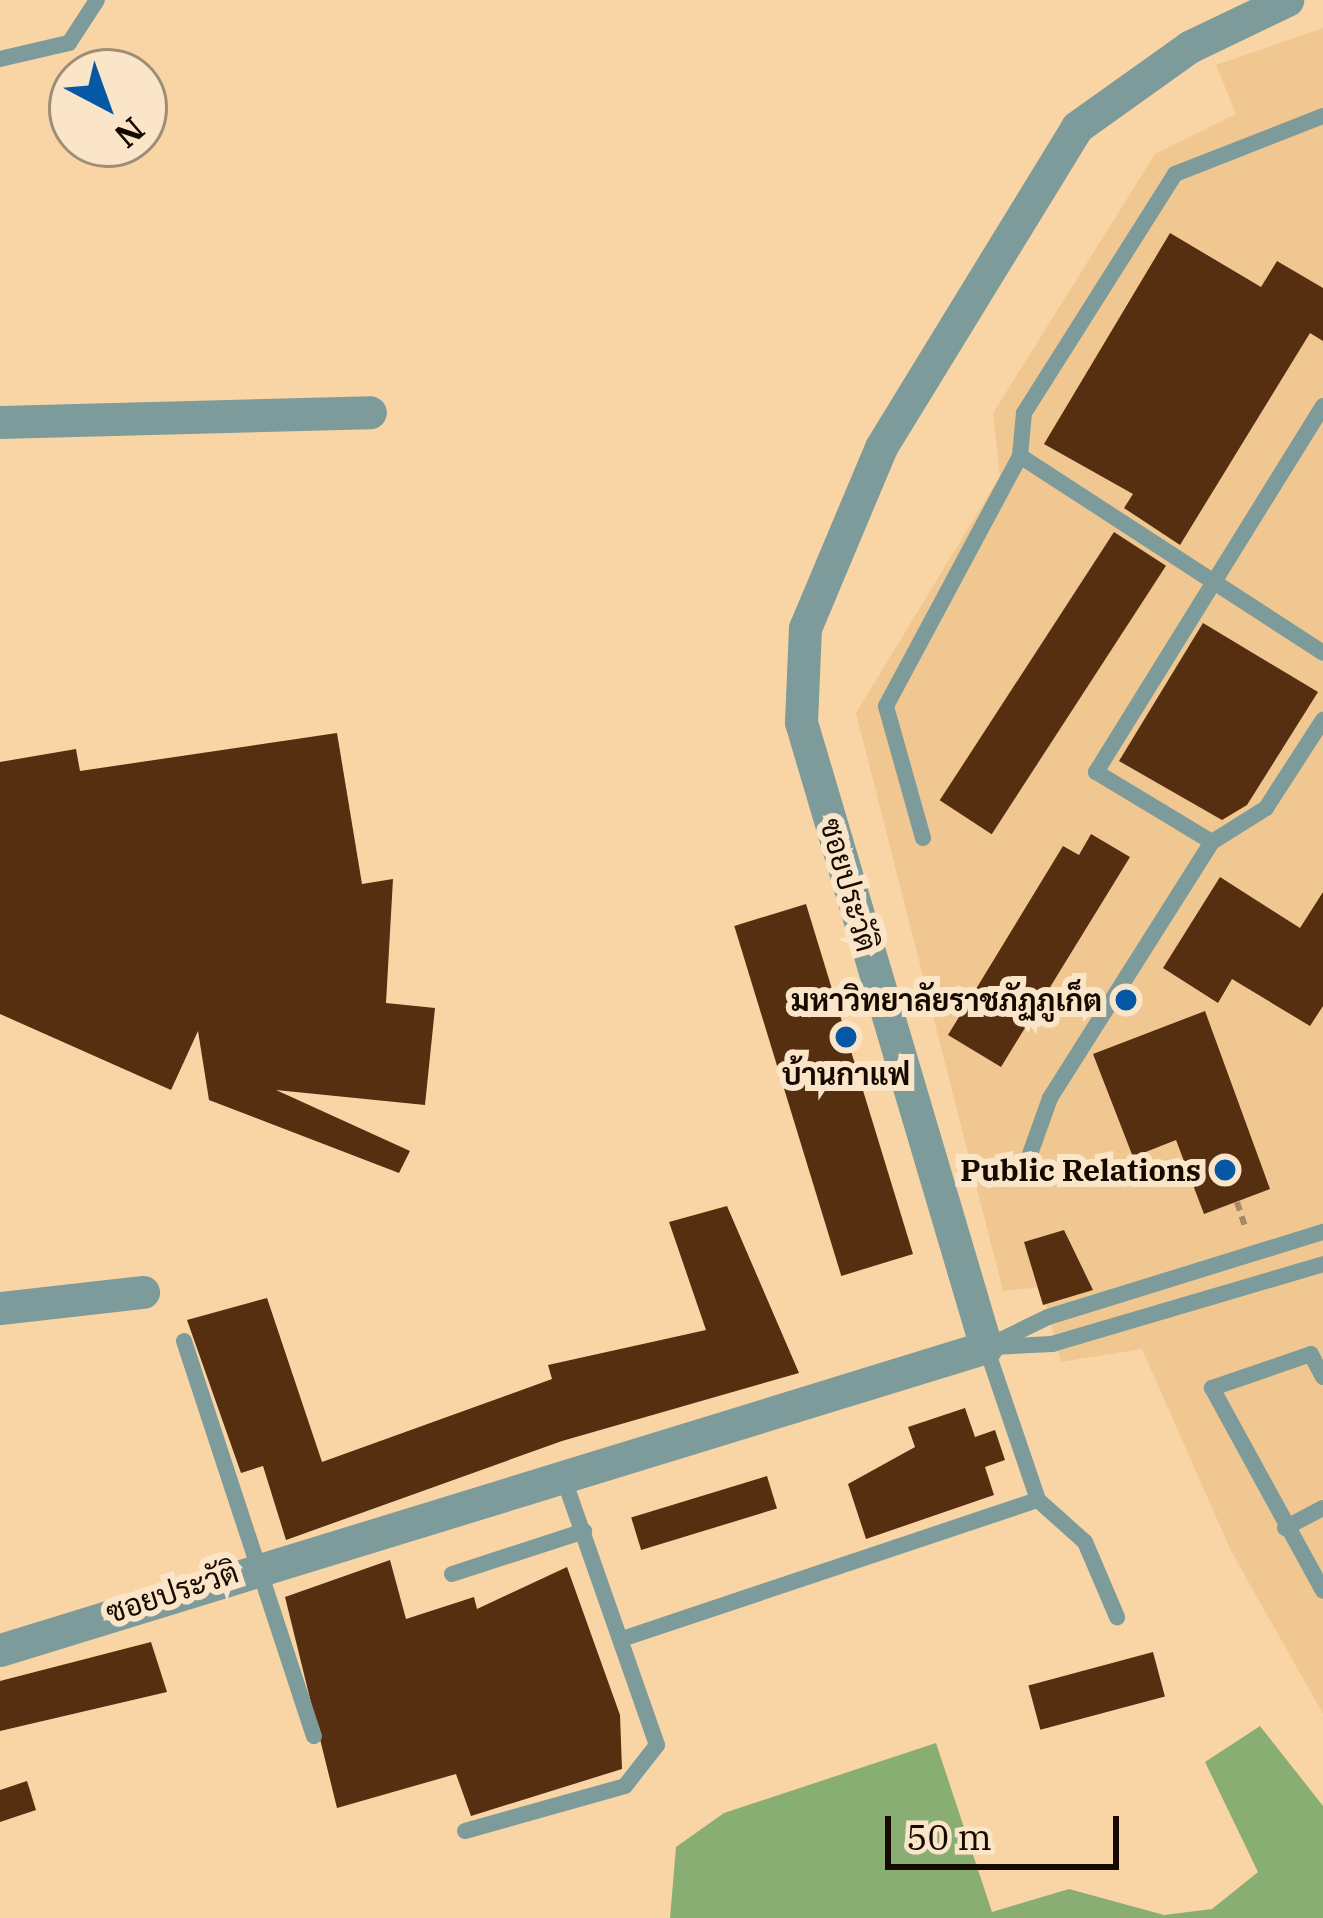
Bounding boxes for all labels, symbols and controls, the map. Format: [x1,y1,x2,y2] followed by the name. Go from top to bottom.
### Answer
[48,48,168,168] north arrow
[106,108,154,158] text: N
[813,814,885,956] street label: ซอยประวัติ
[791,982,1102,1018] place label: มหาวิทยาลัยราชภัฏภูเก็ต
[1113,987,1139,1013] marker: มหาวิทยาลัยราชภัฏภูเก็ต
[833,1024,859,1050] marker: บ้านกาแฟ
[782,1056,910,1092] place label: บ้านกาแฟ
[960,1152,1201,1188] place label: Public Relations
[1212,1157,1238,1183] marker: Public Relations
[101,1554,243,1630] street label: ซอยประวัติ
[891,1792,1125,1866] scale bar
[906,1813,992,1860] text: 50 m

